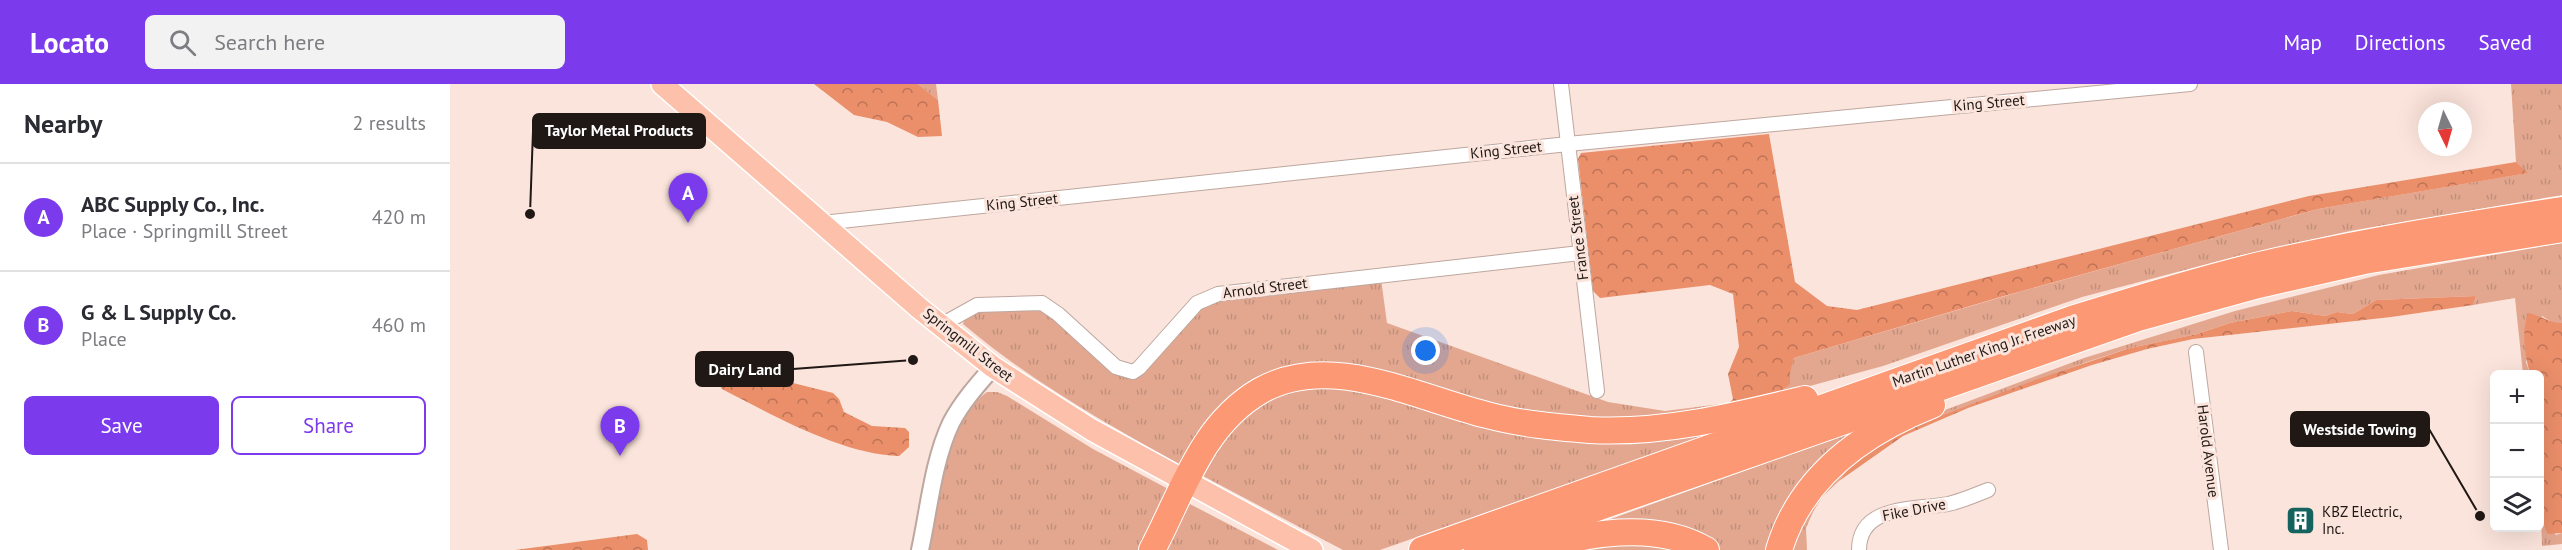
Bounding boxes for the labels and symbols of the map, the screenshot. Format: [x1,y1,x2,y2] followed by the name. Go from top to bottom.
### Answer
[1952,90,2026,115] street label: King Street
[2418,102,2472,156] north arrow
[533,114,705,148] callout: Taylor Metal Products
[545,120,694,140] text: Taylor Metal Products
[1469,136,1543,163] street label: King Street
[668,174,708,223] pin: A
[985,188,1059,215] street label: King Street
[1563,195,1592,281] street label: France Street
[1222,273,1308,302] street label: Arnold Street
[920,304,1017,386] street label: Springmill Street
[1890,310,2078,391] street label: Martin Luther King Jr. Freeway
[1411,336,1440,365] your location
[696,352,793,386] callout: Dairy Land
[709,359,781,379] text: Dairy Land
[2193,403,2224,498] street label: Harold Avenue
[600,406,640,456] pin: B
[2291,412,2429,446] callout: Westside Towing
[2303,419,2417,439] text: Westside Towing
[1881,494,1947,525] street label: Fike Drive
[2322,502,2402,538] place label: KBZ Electric, Inc.
[2285,505,2317,537] building icon: KBZ Electric, Inc.

